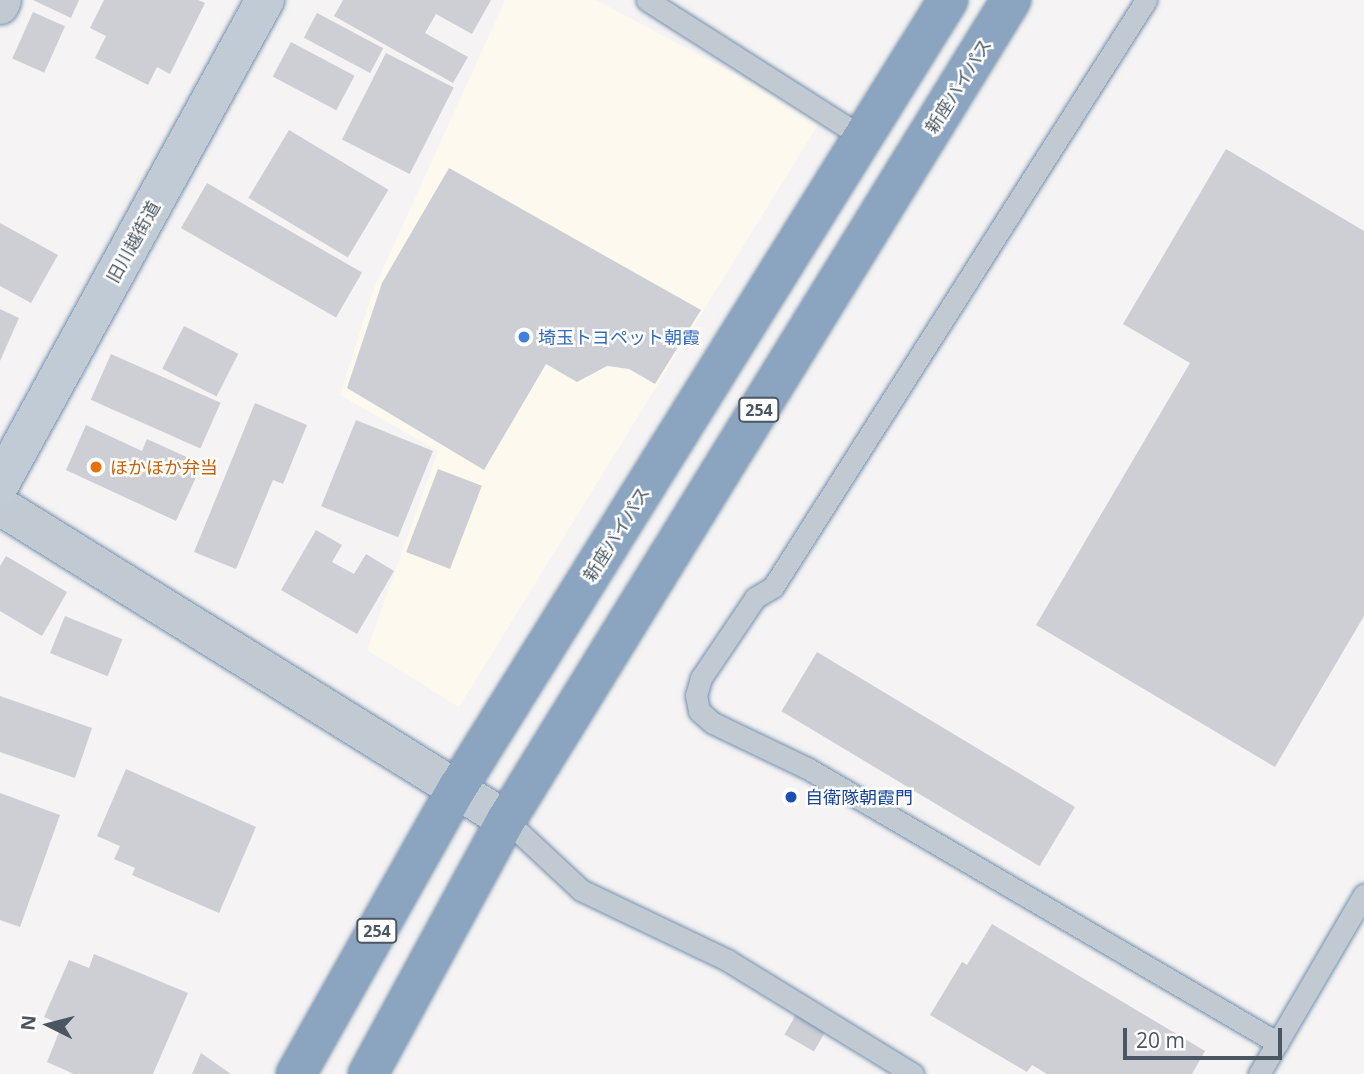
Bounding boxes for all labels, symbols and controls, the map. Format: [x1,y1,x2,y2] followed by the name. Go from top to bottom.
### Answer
[920,34,996,138] street label: 新座バイパス
[102,197,164,287] street label: 旧川越街道
[538,326,700,348] place label: 埼玉トヨペット朝霞
[516,329,532,345] marker: 埼玉トヨペット朝霞
[738,398,780,422] road number: 254
[110,456,218,478] place label: ほかほか弁当
[88,459,104,475] marker: ほかほか弁当
[578,482,654,586] street label: 新座バイパス
[805,786,913,808] place label: 自衛隊朝霞門
[783,789,799,805] marker: 自衛隊朝霞門
[356,918,398,944] road number: 254
[14,990,84,1060] north arrow
[14,1014,42,1032] text: N
[1126,1014,1285,1058] scale bar
[1136,1026,1185,1054] text: 20 m

